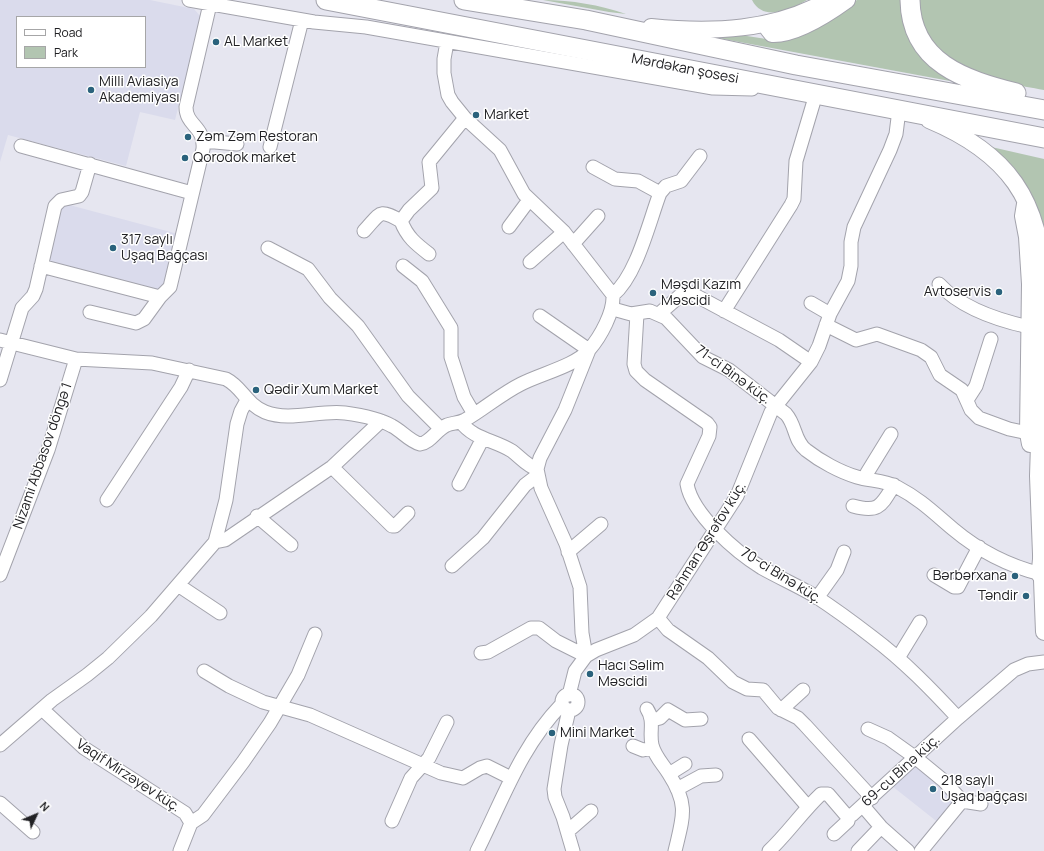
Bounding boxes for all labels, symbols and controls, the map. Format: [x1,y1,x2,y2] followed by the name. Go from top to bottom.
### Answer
[16,16,146,68] legend
[54,24,82,41] text: Road
[224,34,288,50] place label: AL Market
[211,37,221,47] marker: AL Market
[54,44,78,61] text: Park
[630,50,740,88] street label: Mərdəkan şosesi
[99,74,179,106] place label: Milli Aviasiya Akademiyası
[86,85,96,95] marker: Milli Aviasiya Akademiyası
[484,107,529,123] place label: Market
[471,110,481,120] marker: Market
[196,129,318,145] place label: Zəm Zəm Restoran
[183,132,193,142] marker: Zəm Zəm Restoran
[193,150,296,166] place label: Qorodok market
[180,153,190,163] marker: Qorodok market
[121,232,208,264] place label: 317 saylı Uşaq Bağçası
[108,243,118,253] marker: 317 saylı Uşaq Bağçası
[661,277,741,310] place label: Məşdi Kazım Məscidi
[924,284,991,300] place label: Avtoservis
[994,287,1004,297] marker: Avtoservis
[648,288,658,298] marker: Məşdi Kazım Məscidi
[692,342,774,408] street label: 71-ci Binə küç.
[10,381,76,531] street label: Nizami Abbasov döngə 1
[264,382,378,398] place label: Qədir Xum Market
[251,385,261,395] marker: Qədir Xum Market
[664,479,750,603] street label: Rəhman Əşrəfov küç.
[737,544,825,608] street label: 70-ci Binə küç.
[933,568,1007,584] place label: Bərbərxana
[1010,571,1020,581] marker: Bərbərxana
[978,588,1018,604] place label: Təndir
[1021,591,1031,601] marker: Təndir
[598,658,664,690] place label: Hacı Səlim Məscidi
[585,669,595,679] marker: Hacı Səlim Məscidi
[560,725,635,741] place label: Mini Market
[547,728,557,738] marker: Mini Market
[858,732,944,810] street label: 69-cu Binə küç.
[73,736,183,816] street label: Vaqif Mirzəyev küç.
[941,773,1028,806] place label: 218 saylı Uşaq bağçası
[928,784,938,794] marker: 218 saylı Uşaq bağçası
[16,795,56,835] north arrow
[37,798,53,814] text: N

